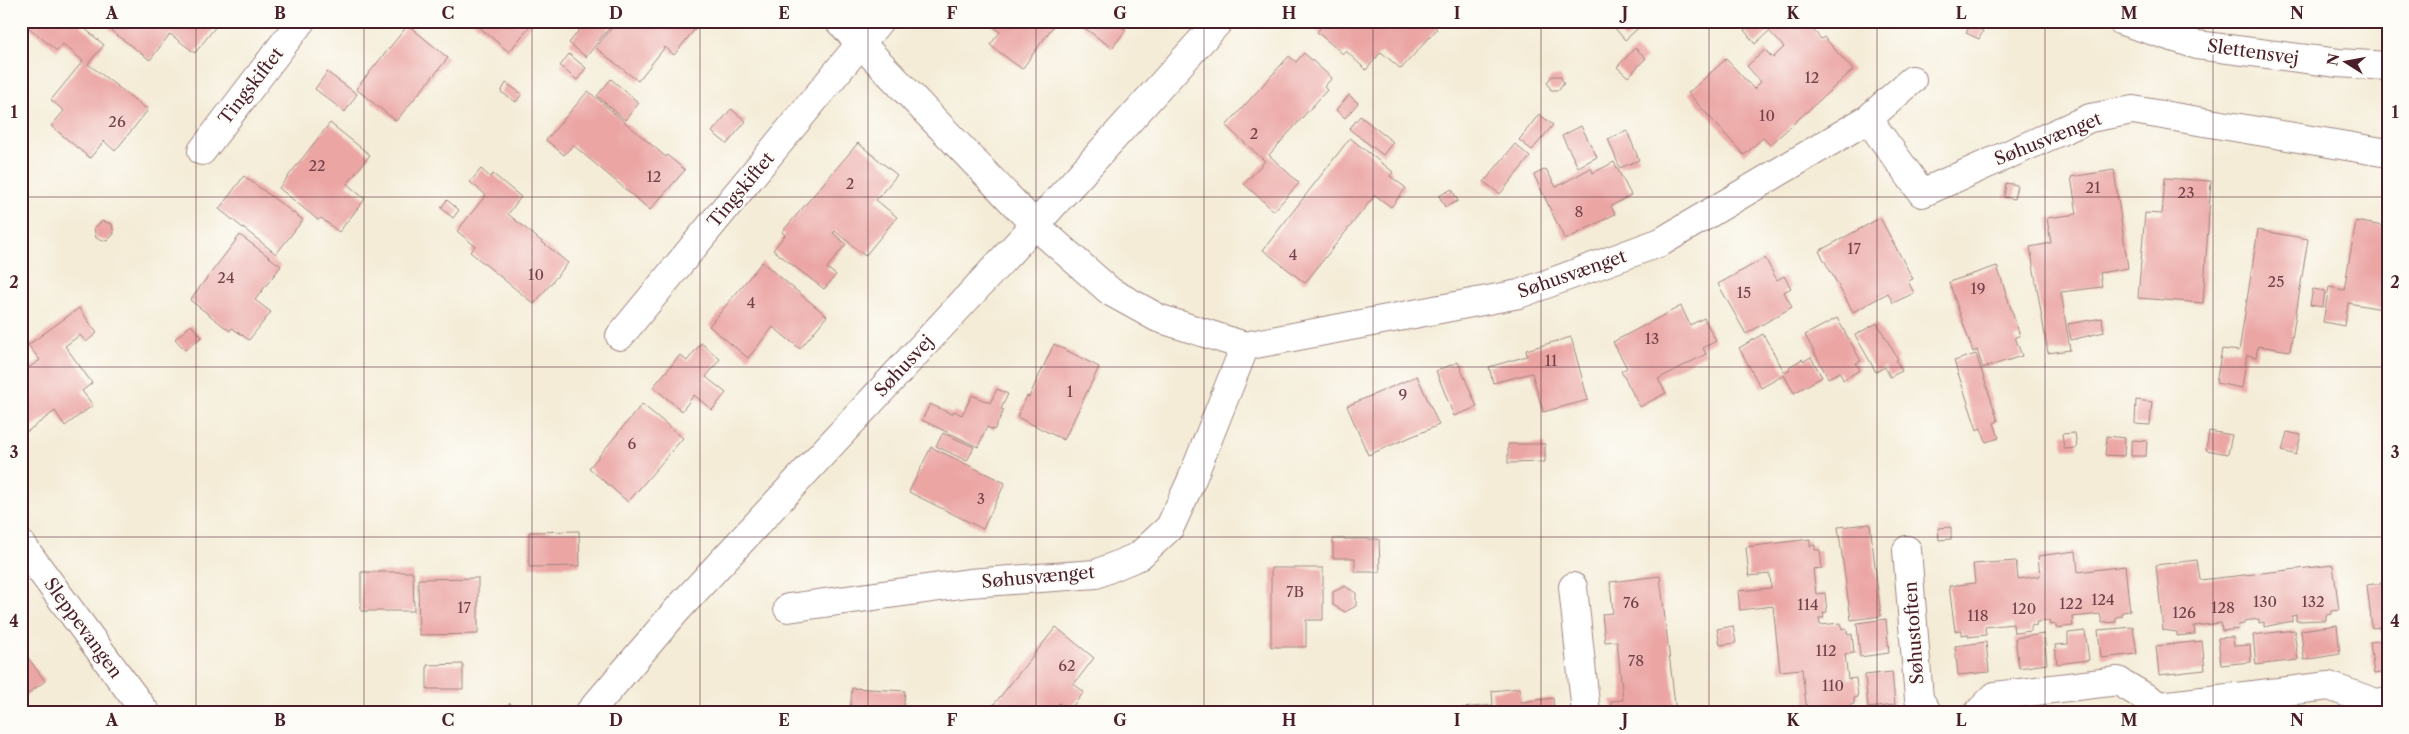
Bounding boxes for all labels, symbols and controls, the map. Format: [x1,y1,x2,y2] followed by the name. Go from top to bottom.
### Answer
[105,3,119,23] text: A
[274,3,286,23] text: B
[442,3,454,23] text: C
[609,3,623,23] text: D
[778,3,790,23] text: E
[947,3,958,23] text: F
[1113,3,1127,23] text: G
[1282,3,1296,23] text: H
[1454,3,1461,23] text: I
[1619,3,1628,23] text: J
[1787,3,1801,23] text: K
[1955,3,1967,23] text: L
[2121,3,2138,23] text: M
[2290,3,2304,23] text: N
[2206,35,2300,69] street label: Slettensvej
[2322,38,2372,88] north arrow
[214,42,288,129] street label: Tingskiftet
[2323,52,2343,67] text: N
[1805,68,1819,87] house number: 12
[10,102,18,122] text: 1
[2391,102,2399,122] text: 1
[1759,106,1775,125] house number: 10
[1991,107,2105,170] street label: Søhusvænget
[108,112,126,131] house number: 26
[1250,124,1258,143] house number: 2
[703,147,779,232] street label: Tingskiftet
[308,156,326,175] house number: 22
[647,167,661,186] house number: 12
[846,174,854,193] house number: 2
[2086,178,2101,197] house number: 21
[2178,183,2194,202] house number: 23
[1575,202,1584,221] house number: 8
[1847,239,1861,258] house number: 17
[1289,245,1297,264] house number: 4
[1515,245,1630,303] street label: Søhusvænget
[528,265,544,284] house number: 10
[217,268,235,287] house number: 24
[9,272,19,292] text: 2
[2268,272,2284,291] house number: 25
[2390,272,2400,292] text: 2
[1970,279,1986,298] house number: 19
[1737,283,1751,302] house number: 15
[747,293,755,312] house number: 4
[1645,329,1659,348] house number: 13
[870,330,938,402] street label: Søhusvej
[1545,351,1558,370] house number: 11
[1067,382,1074,401] house number: 1
[1399,385,1407,404] house number: 9
[628,434,637,453] house number: 6
[9,442,19,462] text: 3
[2390,442,2400,462] text: 3
[977,489,985,508] house number: 3
[980,561,1096,593] street label: Søhusvænget
[39,573,127,683] street label: Sleppevangen
[1899,581,1929,685] street label: Søhustoften
[1286,582,1304,601] house number: 7B
[2091,590,2115,609] house number: 124
[2253,592,2277,611] house number: 130
[2301,592,2325,611] house number: 132
[1623,593,1639,612] house number: 76
[2059,594,2083,613] house number: 122
[1797,595,1819,614] house number: 114
[457,598,471,617] house number: 17
[2211,598,2235,617] house number: 128
[2012,599,2036,618] house number: 120
[2172,603,2196,622] house number: 126
[1967,606,1989,625] house number: 118
[9,611,19,631] text: 4
[2390,611,2400,631] text: 4
[1815,641,1837,660] house number: 112
[1628,651,1644,670] house number: 78
[1058,656,1076,675] house number: 62
[1822,676,1844,695] house number: 110
[105,710,119,730] text: A
[274,710,286,730] text: B
[442,710,454,730] text: C
[609,710,623,730] text: D
[778,710,790,730] text: E
[947,710,958,730] text: F
[1113,710,1127,730] text: G
[1282,710,1296,730] text: H
[1454,710,1461,730] text: I
[1619,710,1628,730] text: J
[1787,710,1801,730] text: K
[1955,710,1967,730] text: L
[2121,710,2138,730] text: M
[2290,710,2304,730] text: N

